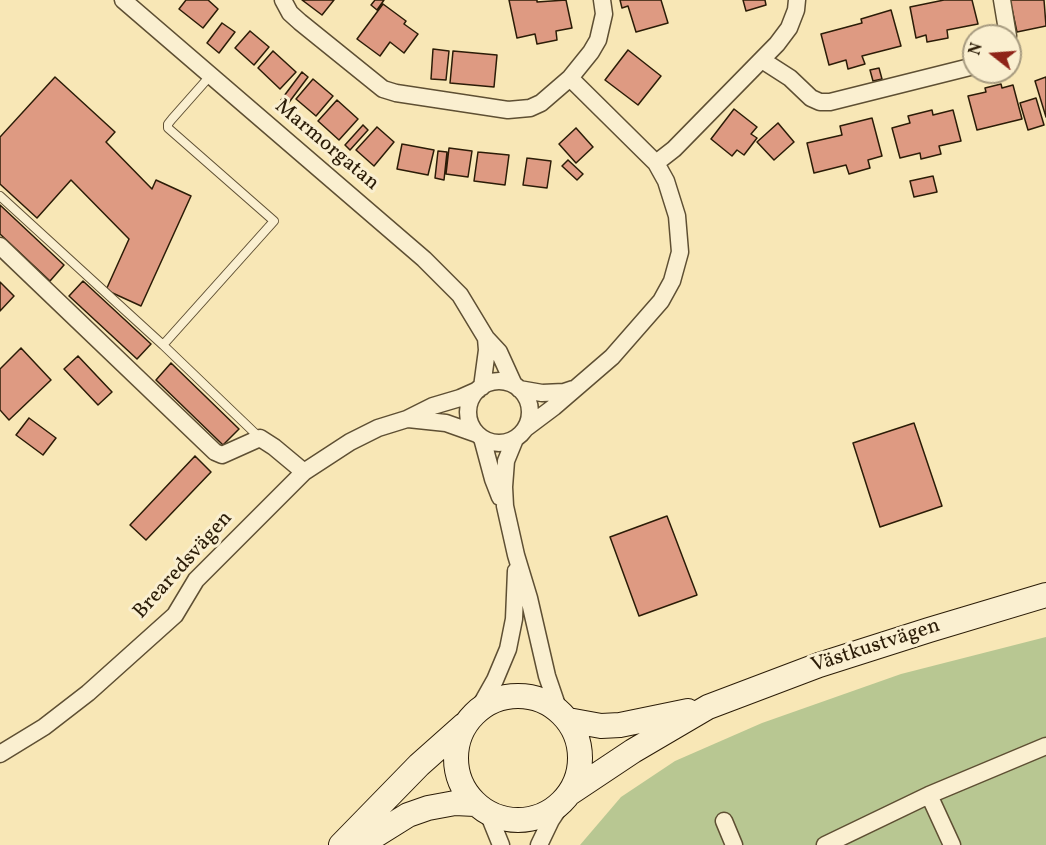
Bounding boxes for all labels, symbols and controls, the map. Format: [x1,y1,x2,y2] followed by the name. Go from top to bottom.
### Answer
[962,24,1022,84] north arrow
[964,41,989,58] text: N
[269,95,383,197] street label: Marmorgatan
[129,507,239,625] street label: Brearedsvägen
[808,614,944,680] street label: Västkustvägen

